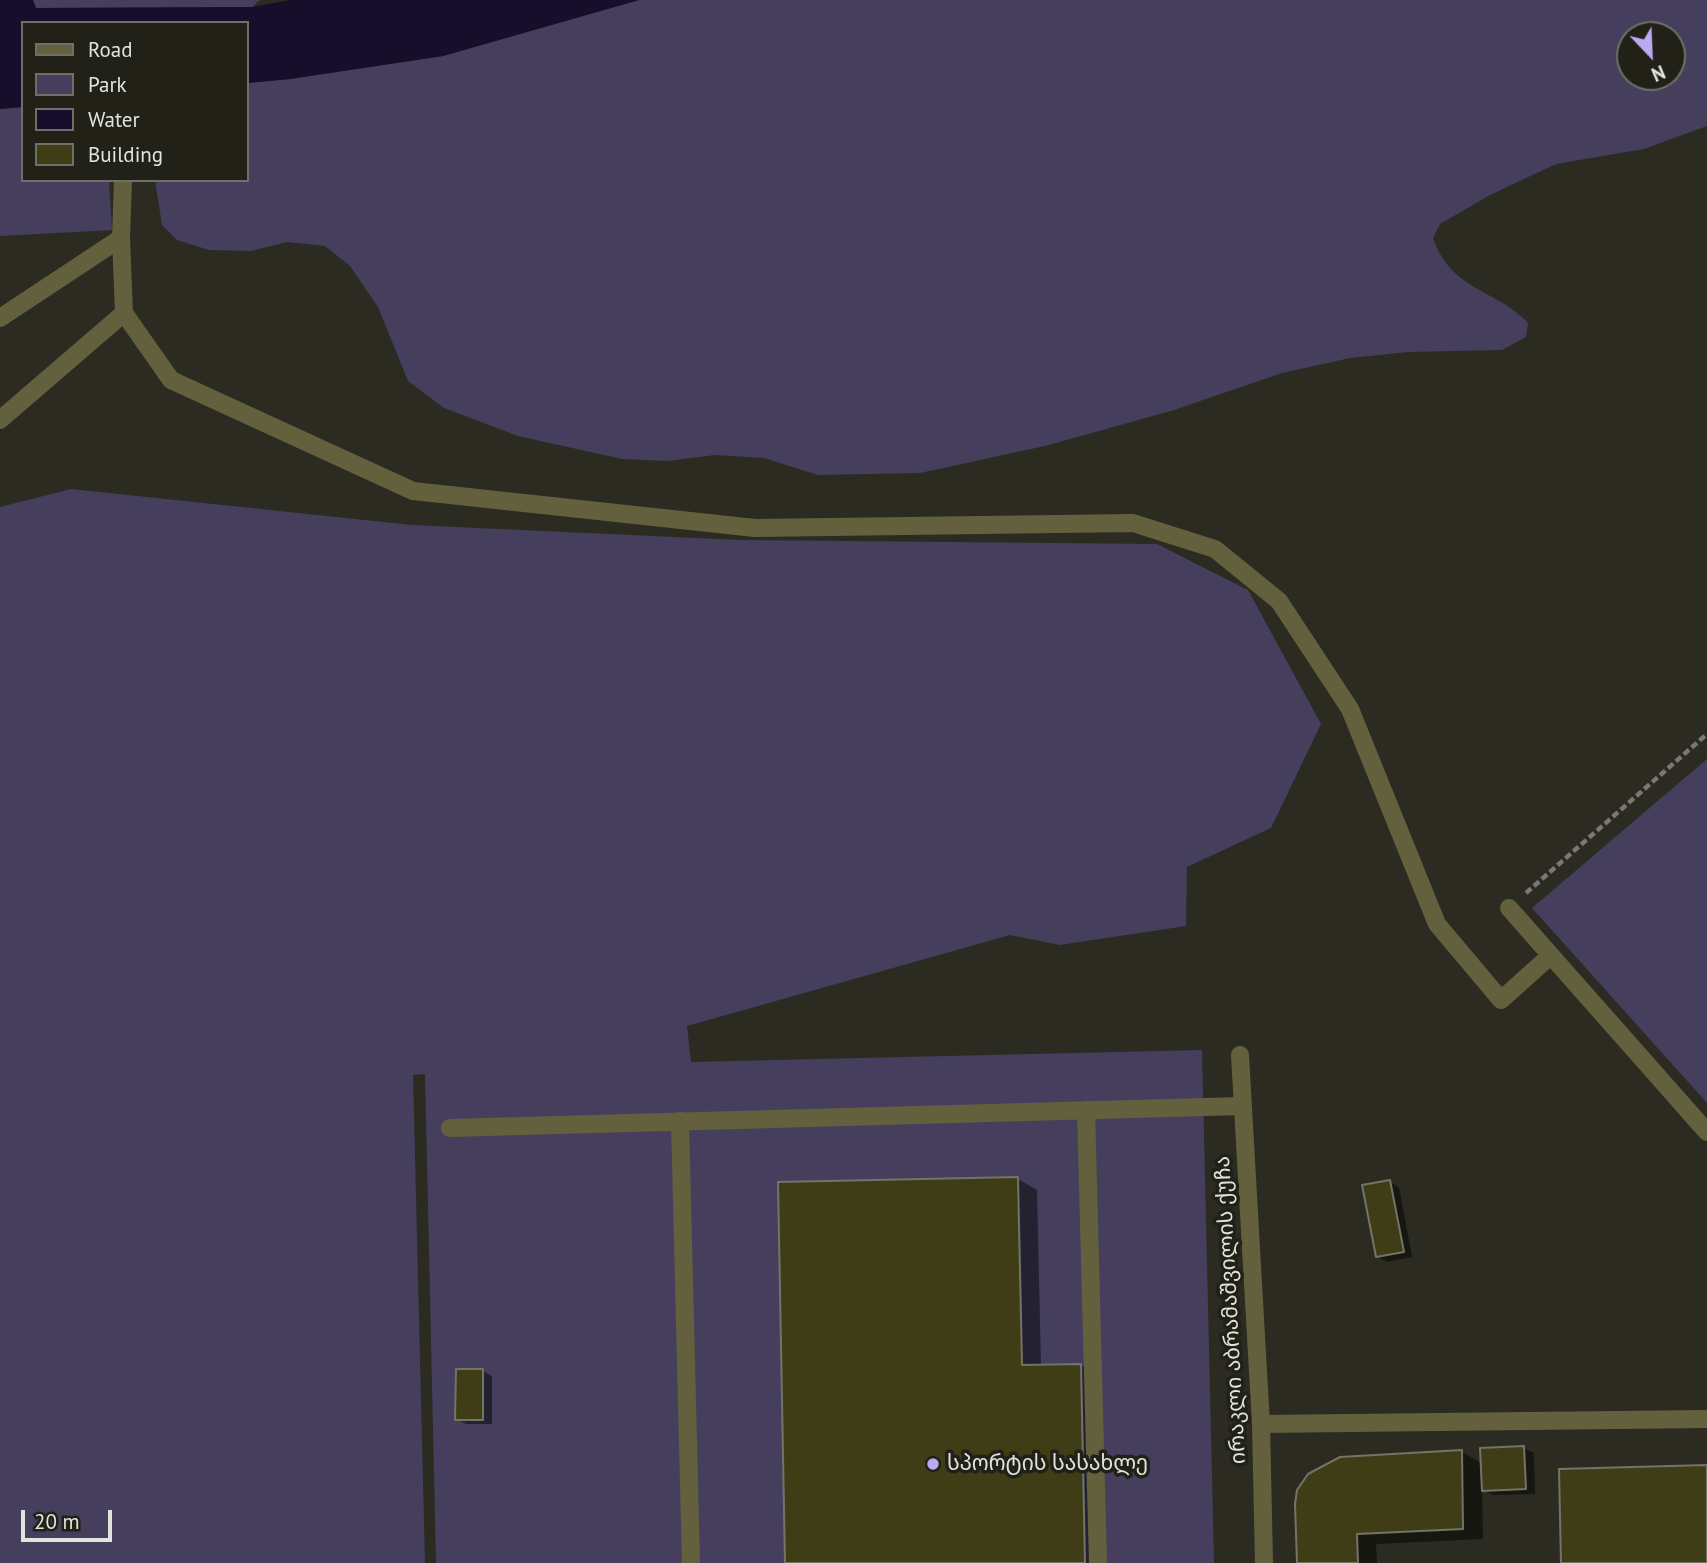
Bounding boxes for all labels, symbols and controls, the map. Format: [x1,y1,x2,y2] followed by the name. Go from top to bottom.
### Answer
[21,21,248,182] legend
[1616,21,1686,91] north arrow
[88,36,132,63] text: Road
[1648,60,1669,87] text: N
[88,71,127,98] text: Park
[88,106,140,133] text: Water
[88,141,163,168] text: Building
[1210,1155,1252,1465] street label: ირაკლი აბრამაშვილის ქუჩა
[947,1451,1148,1477] place label: სპორტის სასახლე
[925,1456,941,1472] marker: სპორტის სასახლე
[24,1496,116,1540] scale bar
[34,1508,80,1535] text: 20 m

